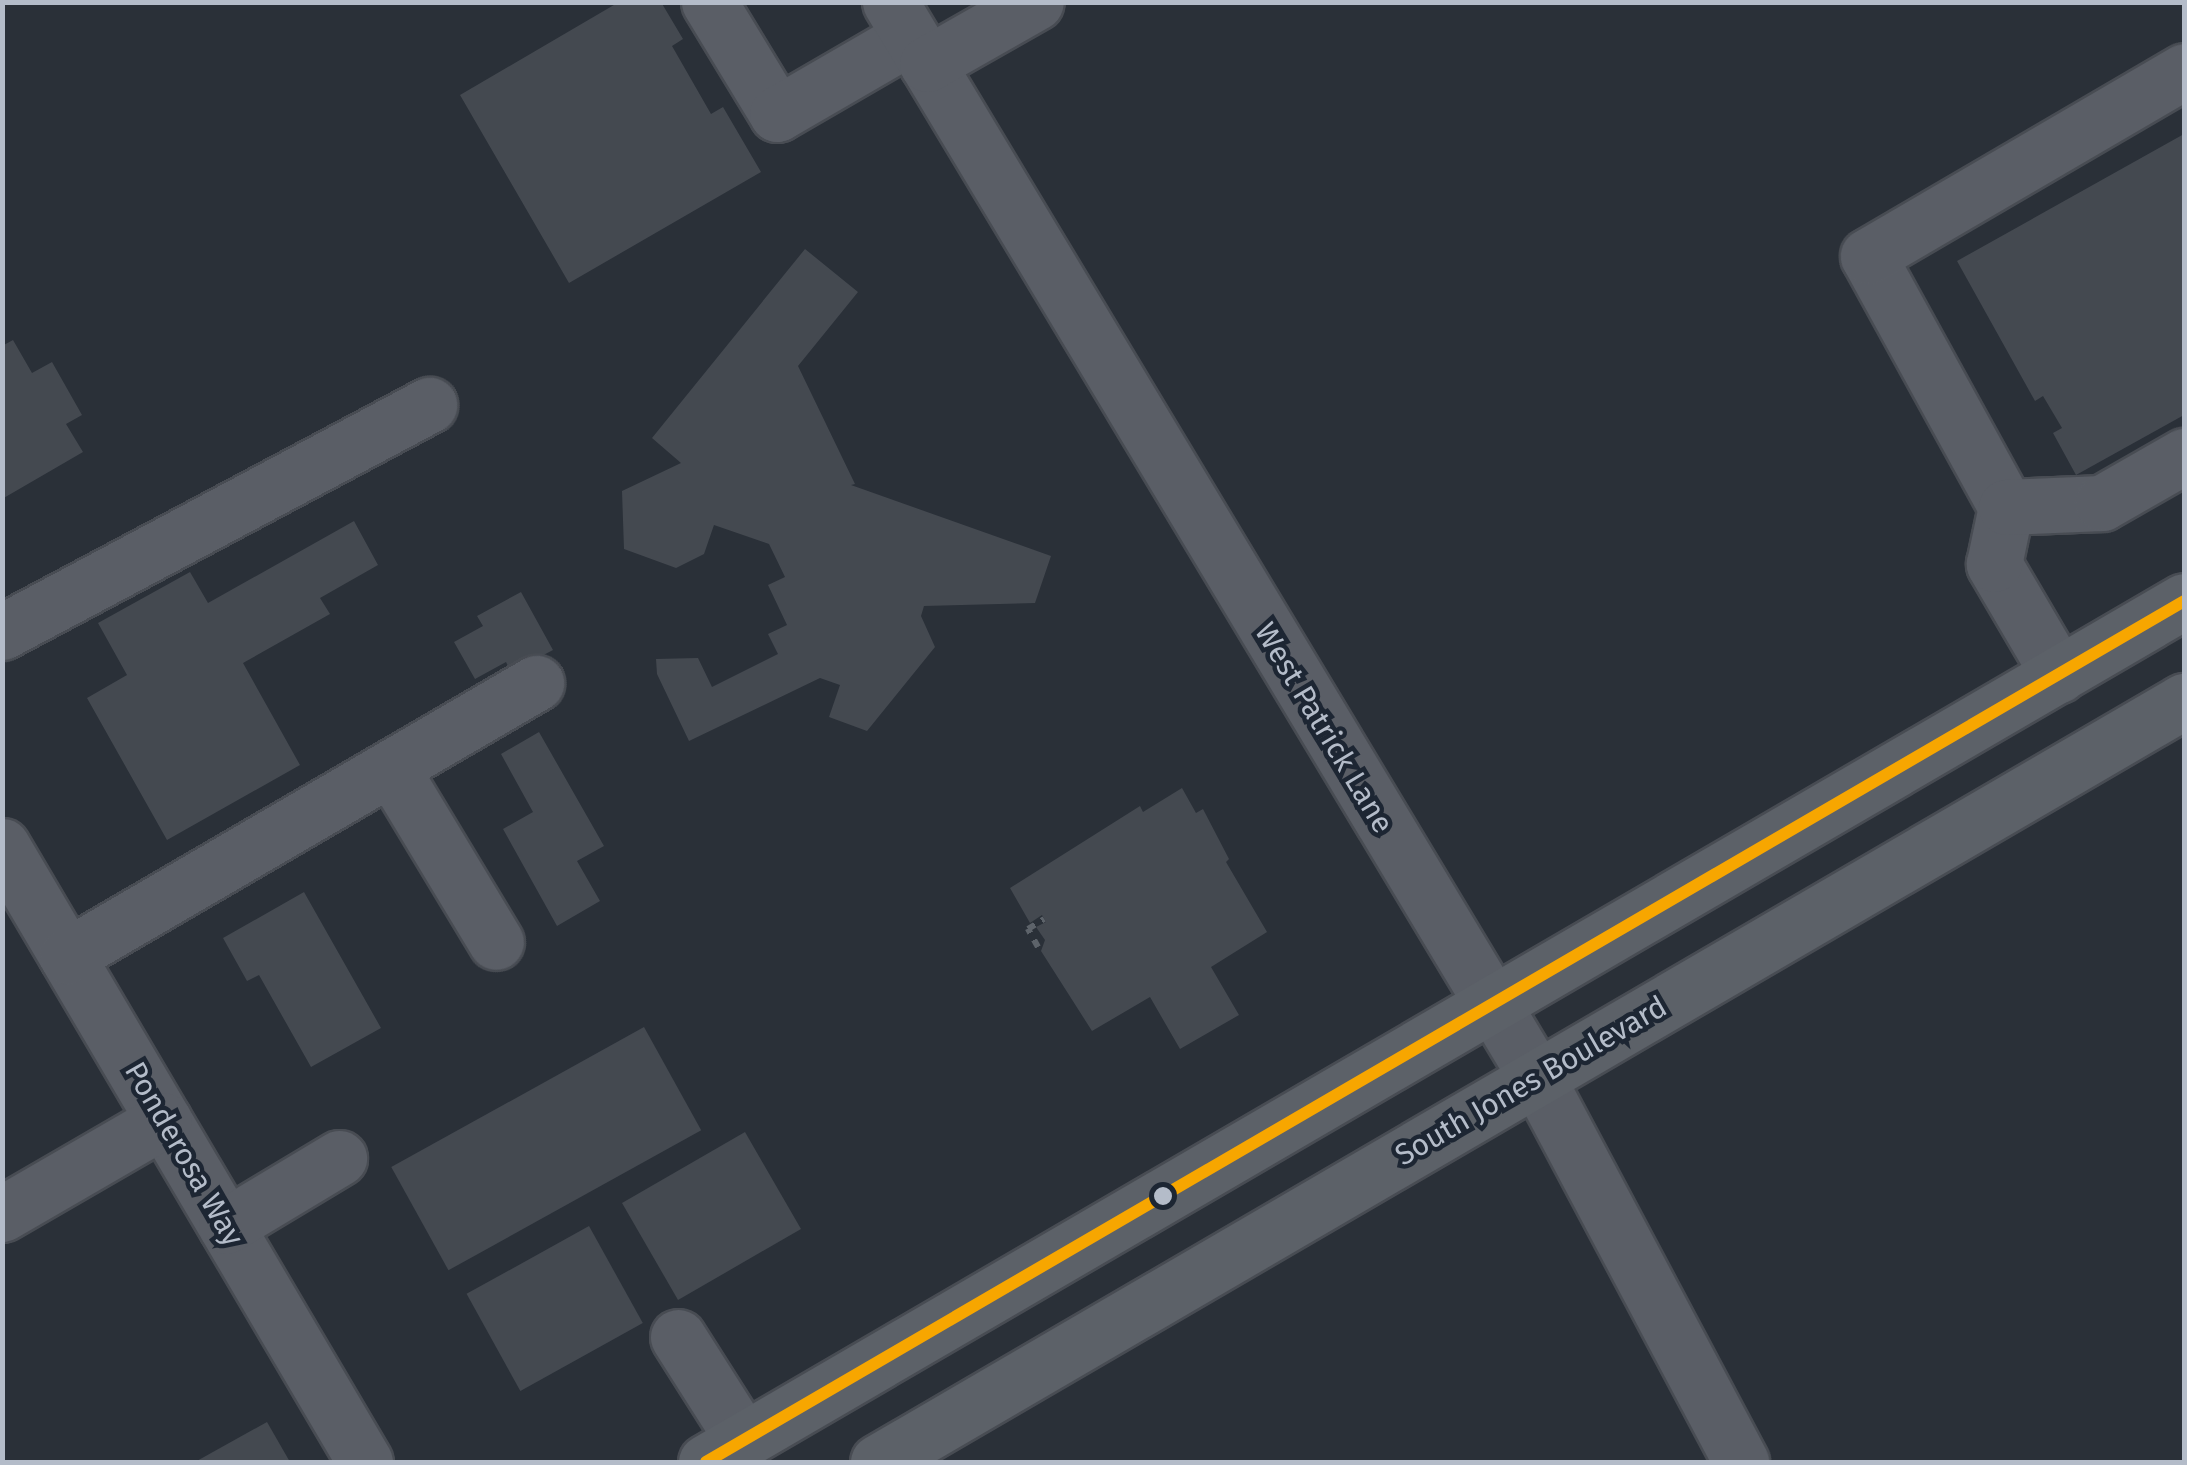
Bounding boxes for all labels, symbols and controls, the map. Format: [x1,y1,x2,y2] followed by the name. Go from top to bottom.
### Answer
[1247,616,1401,840] street label: West Patrick Lane
[1389,989,1673,1173] street label: South Jones Boulevard
[117,1056,251,1252] street label: Ponderosa Way
[1153,1186,1173,1206] unlabelled marker

